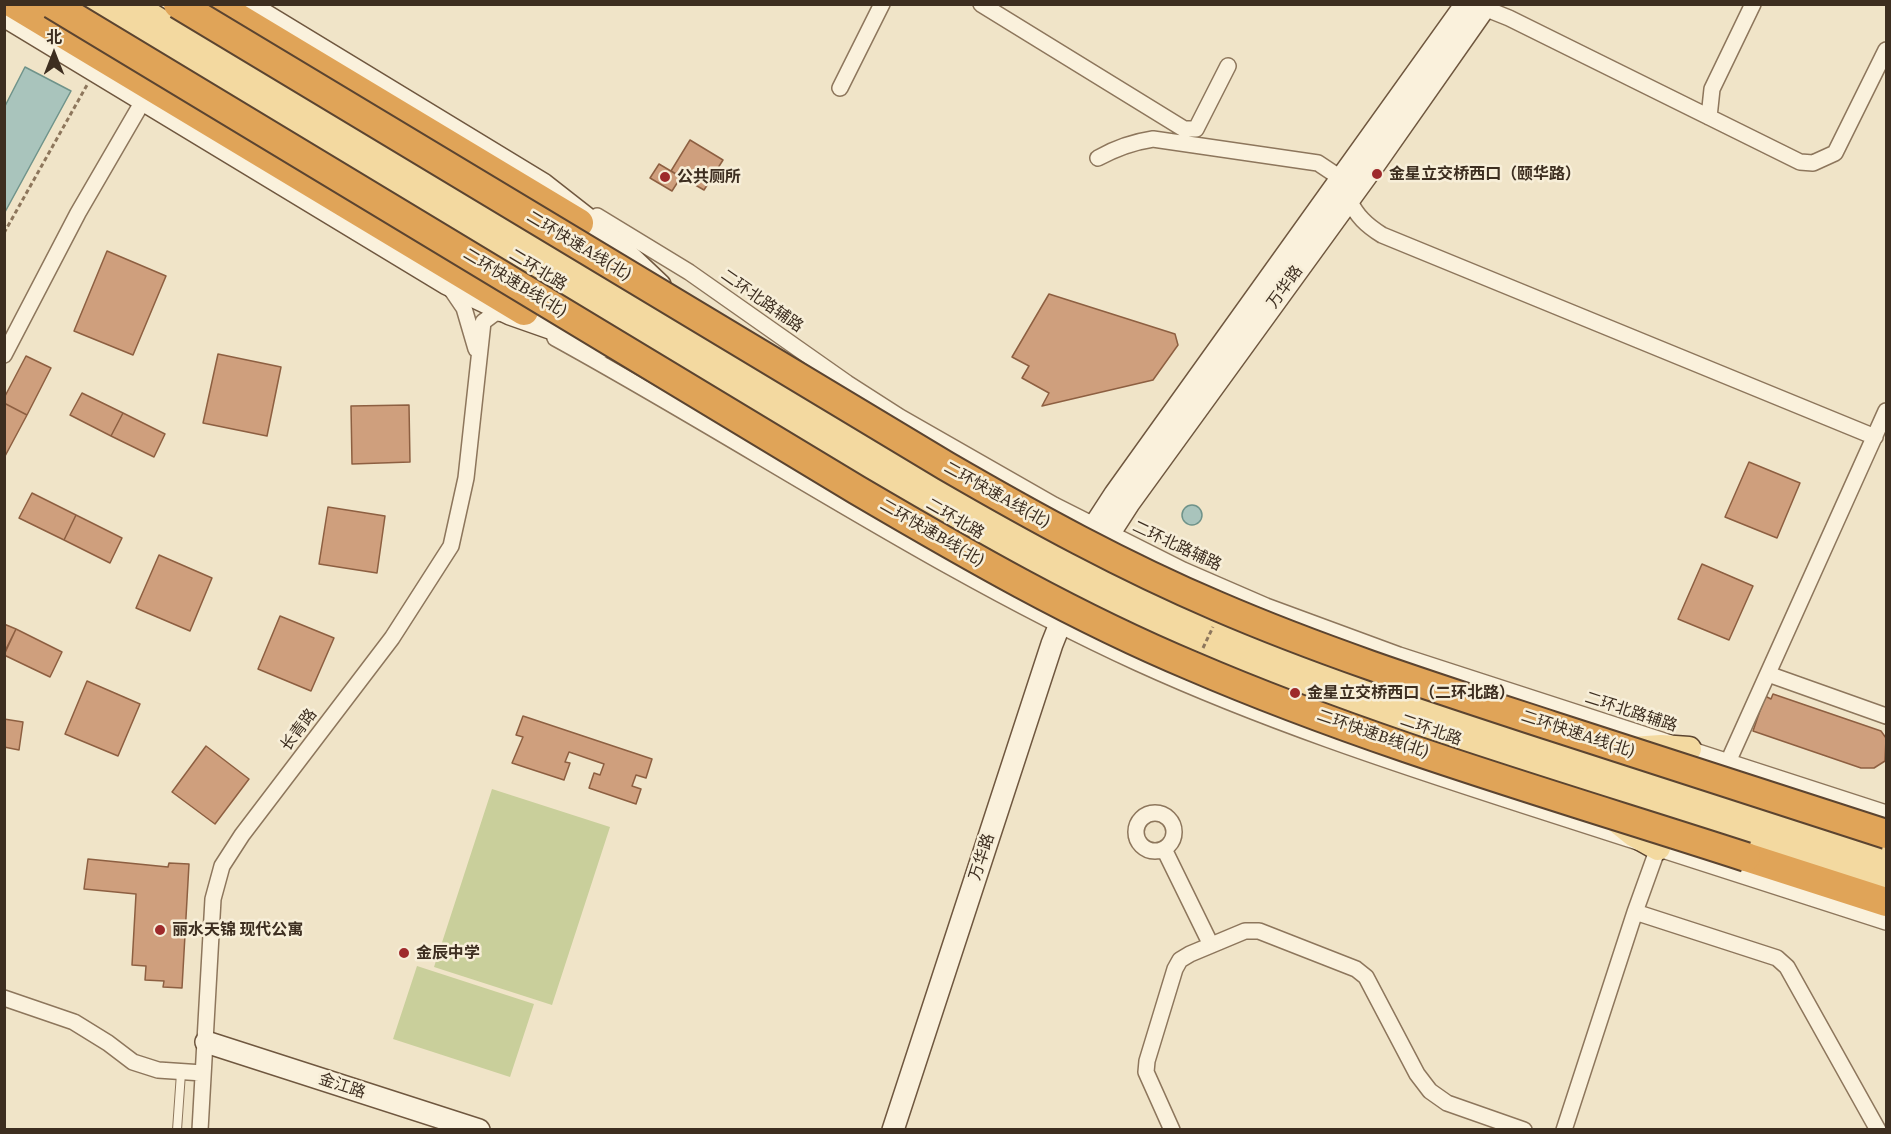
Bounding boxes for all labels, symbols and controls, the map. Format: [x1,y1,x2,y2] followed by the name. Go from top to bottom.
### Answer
[24,24,84,84] north arrow
[46,24,62,48] text: 北
[1389,164,1581,184] place label: 金星立交桥西口（颐华路）
[677,167,741,187] place label: 公共厕所
[1370,167,1384,181] marker: 金星立交桥西口（颐华路）
[658,170,672,184] marker: 公共厕所
[523,207,635,285] street label: 二环快速A线(北)
[460,245,570,321] street label: 二环快速B线(北)
[506,245,570,295] street label: 二环北路
[1263,262,1307,312] street label: 万华路
[717,266,807,336] street label: 二环北路辅路
[941,458,1053,532] street label: 二环快速A线(北)
[876,495,988,571] street label: 二环快速B线(北)
[922,495,988,543] street label: 二环北路
[1129,517,1225,575] street label: 二环北路辅路
[1307,683,1515,703] place label: 金星立交桥西口（二环北路）
[1288,686,1302,700] marker: 金星立交桥西口（二环北路）
[1582,688,1680,736] street label: 二环北路辅路
[277,705,321,755] street label: 长青路
[1314,706,1432,762] street label: 二环快速B线(北)
[1519,707,1637,761] street label: 二环快速A线(北)
[1398,711,1464,749] street label: 二环北路
[965,831,999,883] street label: 万华路
[172,920,303,940] place label: 丽水天锦 现代公寓
[153,923,167,937] marker: 丽水天锦 现代公寓
[416,943,480,963] place label: 金辰中学
[397,946,411,960] marker: 金辰中学
[316,1069,368,1103] street label: 金江路

